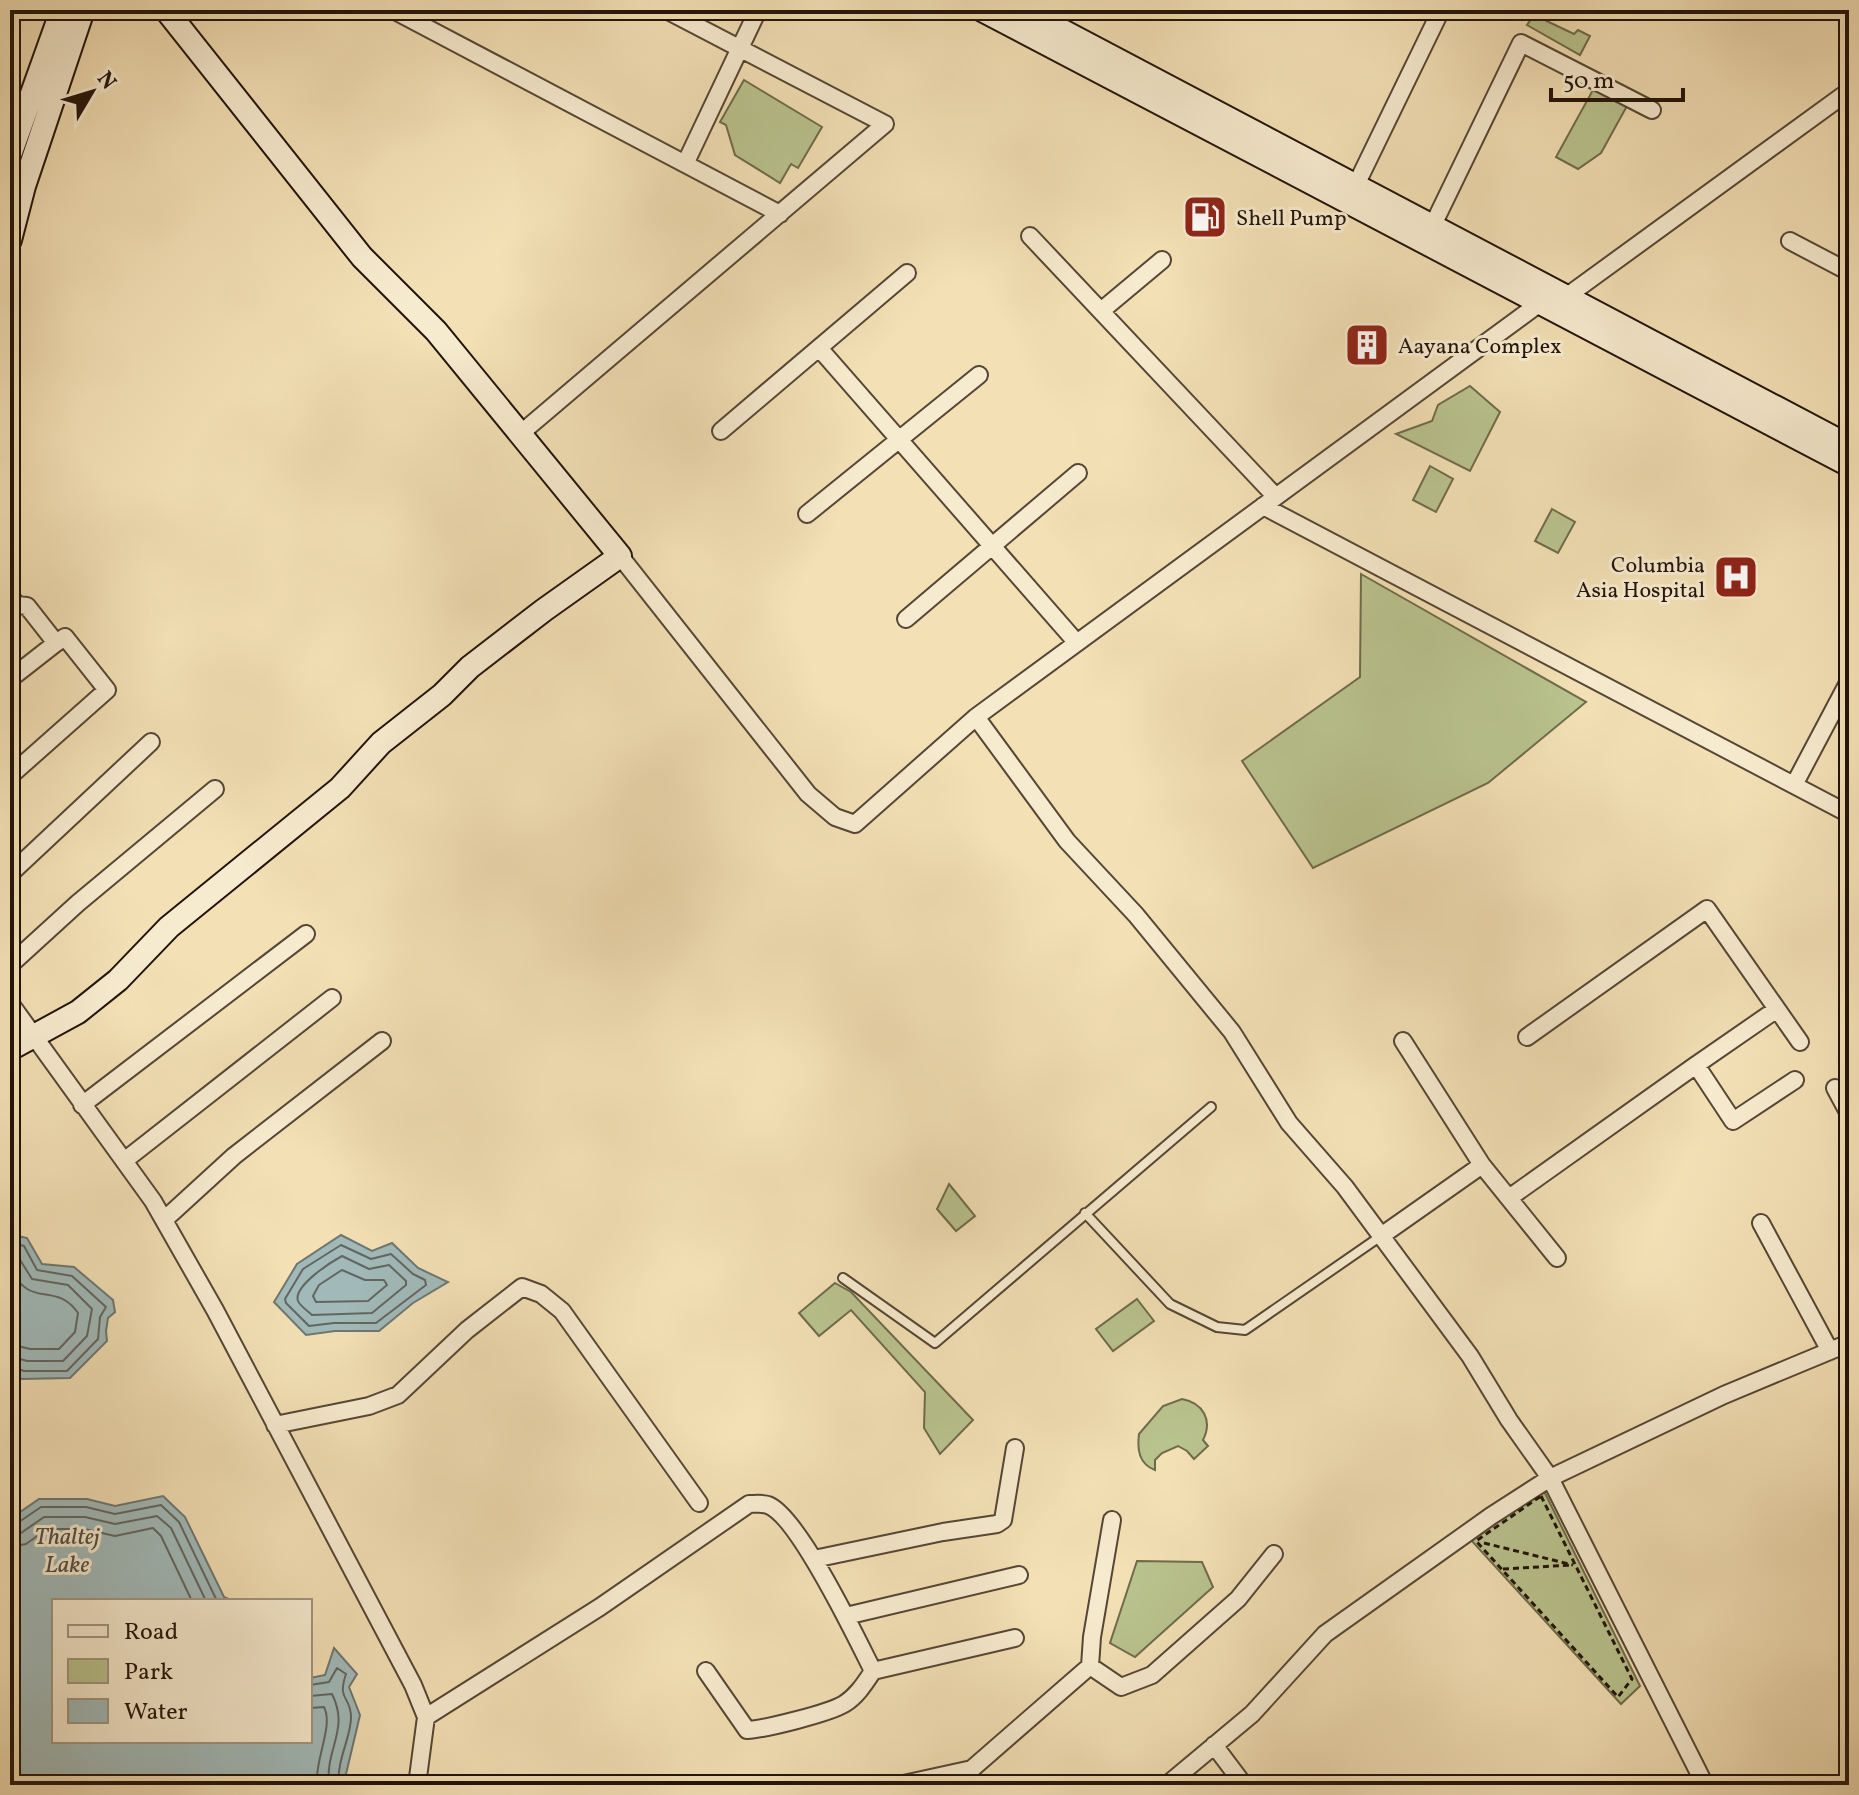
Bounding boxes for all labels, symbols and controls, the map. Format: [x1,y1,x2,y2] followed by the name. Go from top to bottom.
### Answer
[52,52,132,132] north arrow
[1551,52,1683,102] scale bar
[89,65,123,97] text: N
[1563,65,1615,99] text: 50 m
[1181,193,1229,241] fuel station icon: Shell Pump
[1236,204,1347,235] place label: Shell Pump
[1343,321,1391,369] building icon: Aayana Complex
[1398,332,1562,363] place label: Aayana Complex
[1576,551,1705,607] place label: Columbia Asia Hospital
[1712,553,1760,601] hospital icon: Columbia Asia Hospital
[35,1521,101,1583] water label: Thaltej Lake
[52,1599,312,1743] legend
[124,1616,178,1650] text: Road
[124,1656,173,1690] text: Park
[124,1696,188,1730] text: Water

